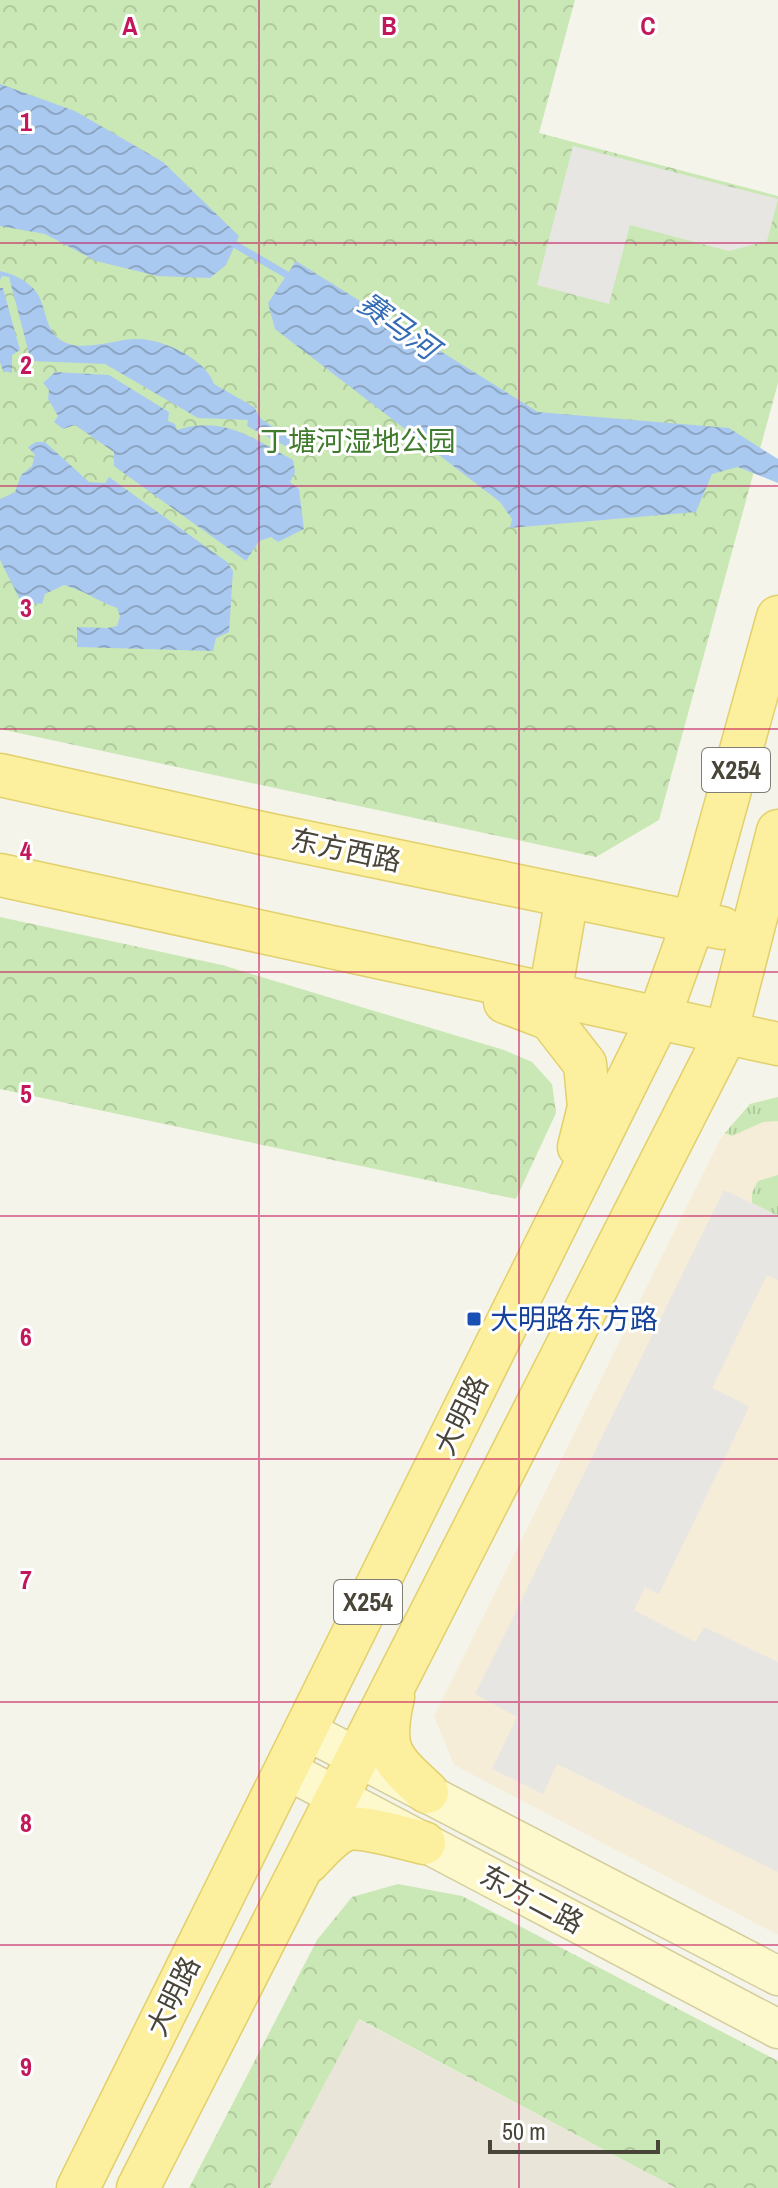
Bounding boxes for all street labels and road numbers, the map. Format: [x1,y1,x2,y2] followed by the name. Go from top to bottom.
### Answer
[702,748,770,792] road number: X254
[287,820,405,880] street label: 东方西路
[426,1369,496,1461] street label: 大明路
[334,1580,402,1624] road number: X254
[474,1856,590,1942] street label: 东方二路
[138,1950,208,2042] street label: 大明路

